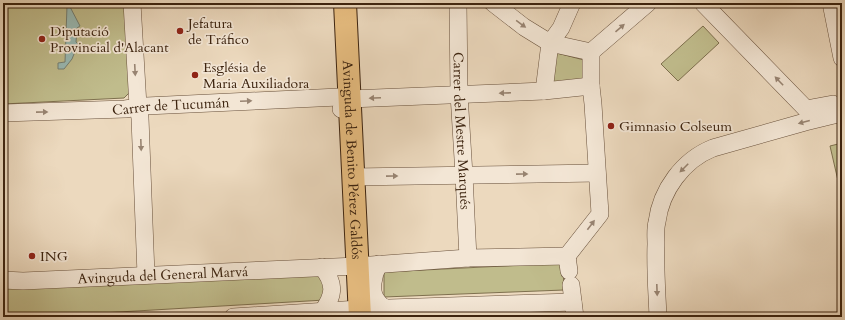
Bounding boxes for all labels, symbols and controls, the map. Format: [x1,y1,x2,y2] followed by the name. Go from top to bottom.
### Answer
[186,14,249,49] place label: Jefatura de Tráfico
[516,20,526,28] one-way arrow
[50,22,169,57] place label: Diputació Provincial d'Alacant
[614,23,625,32] one-way arrow
[175,26,185,36] marker: Jefatura de Tráfico
[37,34,47,44] marker: Diputació Provincial d'Alacant
[449,52,475,211] street label: Carrer del Mestre Marqués
[203,58,309,93] place label: Església de Maria Auxiliadora
[338,60,366,260] street label: Avinguda de Benito Pérez Galdós
[132,64,139,76] one-way arrow
[190,70,200,80] marker: Església de Maria Auxiliadora
[774,76,784,86] one-way arrow
[499,89,511,96] one-way arrow
[112,93,230,119] street label: Carrer de Tucumán
[368,95,381,101] one-way arrow
[240,98,252,105] one-way arrow
[36,108,48,115] one-way arrow
[619,117,732,136] place label: Gimnasio Colseum
[798,119,810,125] one-way arrow
[606,121,616,131] marker: Gimnasio Colseum
[138,139,145,151] one-way arrow
[679,163,689,173] one-way arrow
[516,171,529,177] one-way arrow
[386,173,399,179] one-way arrow
[587,220,595,231] one-way arrow
[40,247,68,266] place label: ING
[27,251,37,261] marker: ING
[77,262,249,289] street label: Avinguda del General Marvá
[654,284,660,297] one-way arrow

